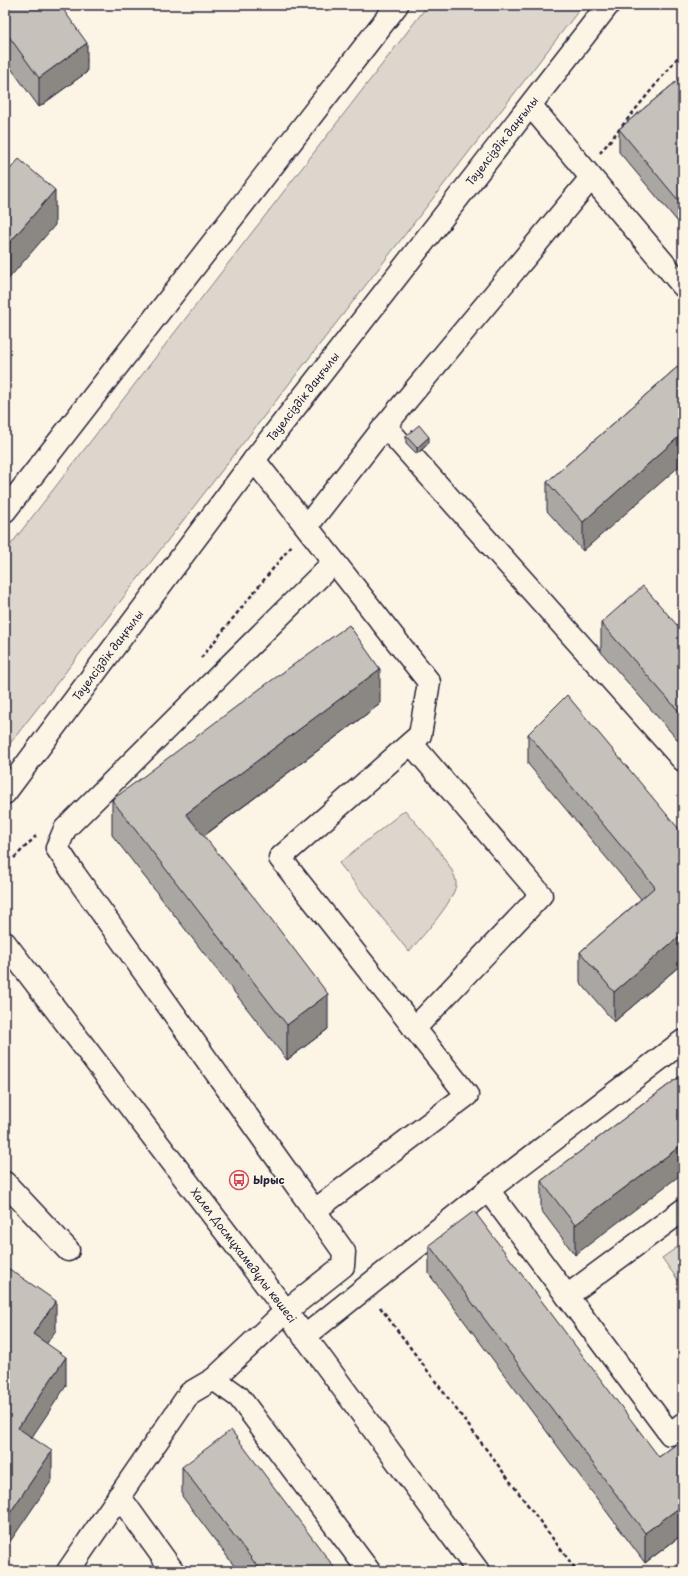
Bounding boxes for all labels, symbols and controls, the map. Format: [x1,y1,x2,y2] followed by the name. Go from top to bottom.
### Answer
[462,92,542,189] street label: Тәуелсіздік даңғылы
[263,348,343,445] street label: Тәуелсіздік даңғылы
[68,606,147,704] street label: Тәуелсіздік даңғылы
[228,1169,250,1191] bus stop icon: Ырыс
[253,1171,285,1188] place label: Ырыс
[187,1184,301,1326] street label: Халел Досмұхамедұлы көшесі

